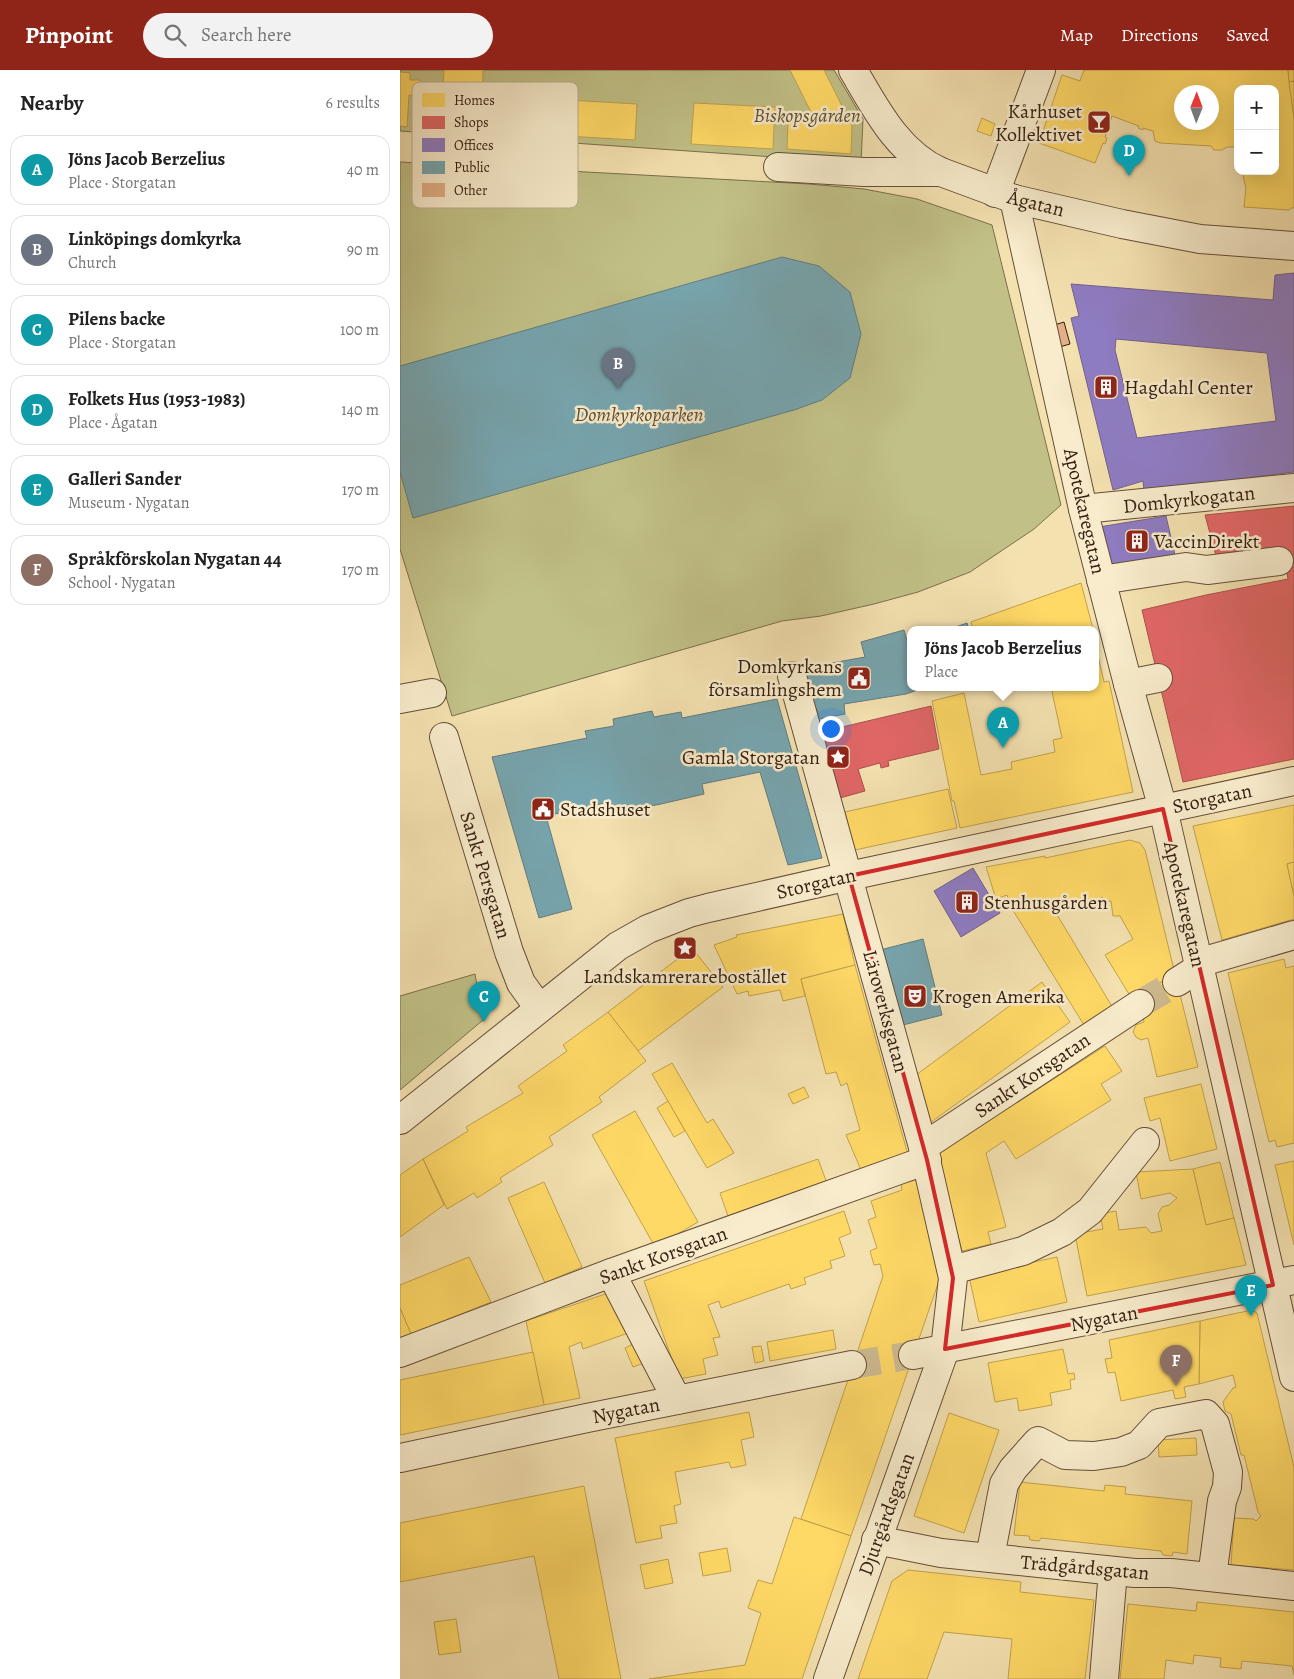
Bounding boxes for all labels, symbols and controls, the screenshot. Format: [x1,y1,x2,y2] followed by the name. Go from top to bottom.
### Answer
[143,13,493,58] search box
[25,19,113,51] text: Pinpoint
[161,21,189,49] icon: search
[201,22,291,48] text: Search here
[1060,23,1093,47] text: Map
[1121,23,1198,47] text: Directions
[1226,23,1269,47] text: Saved
[412,82,578,208] legend
[1174,85,1219,130] north arrow
[1234,85,1279,175] map controls
[1234,85,1279,130] button: +
[20,89,83,117] text: Nearby
[454,91,495,110] text: Homes
[326,92,380,114] text: 6 results
[995,98,1082,148] place label: Kårhuset Kollektivet
[753,102,861,129] park label: Biskopsgården
[1086,109,1112,135] bar icon: Kårhuset Kollektivet
[454,113,489,132] text: Shops
[1234,130,1279,175] button: −
[1113,135,1145,176] pin: D
[454,136,494,155] text: Offices
[68,146,225,172] text: Jöns Jacob Berzelius
[454,158,490,177] text: Public
[32,159,42,181] text: A
[347,159,379,181] text: 40 m
[68,172,176,194] text: Place · Storgatan
[454,181,488,200] text: Other
[1004,183,1067,224] street label: Ågatan
[68,226,241,252] text: Linköpings domkyrka
[32,239,42,261] text: B
[347,239,379,261] text: 90 m
[68,252,117,274] text: Church
[68,306,165,332] text: Pilens backe
[32,319,42,341] text: C
[340,319,379,341] text: 100 m
[68,332,176,354] text: Place · Storgatan
[602,348,634,389] pin: B
[1093,374,1119,400] building icon: Hagdahl Center
[1124,374,1253,401] place label: Hagdahl Center
[68,386,246,412] text: Folkets Hus (1953-1983)
[31,399,43,421] text: D
[341,399,379,421] text: 140 m
[575,401,703,428] park label: Domkyrkoparken
[68,412,158,434] text: Place · Ågatan
[1057,445,1112,577] street label: Apotekaregatan
[68,466,181,492] text: Galleri Sander
[32,479,42,501] text: E
[342,479,379,501] text: 170 m
[1122,479,1256,520] street label: Domkyrkogatan
[68,492,190,514] text: Museum · Nygatan
[1124,528,1150,554] building icon: VaccinDirekt
[1153,528,1260,555] place label: VaccinDirekt
[68,546,282,572] text: Språkförskolan Nygatan 44
[33,559,41,581] text: F
[342,559,379,581] text: 170 m
[68,572,175,594] text: School · Nygatan
[907,626,1099,691] popup
[924,635,1082,661] text: Jöns Jacob Berzelius
[708,653,842,703] place label: Domkyrkans församlingshem
[924,661,958,683] text: Place
[846,665,872,691] public building icon: Domkyrkans församlingshem
[987,707,1019,748] pin: A
[818,716,844,742] your location
[682,744,820,771] place label: Gamla Storgatan
[825,744,851,770] place icon: Gamla Storgatan
[1170,777,1254,820] street label: Storgatan
[530,796,556,822] public building icon: Stadshuset
[560,796,651,823] place label: Stadshuset
[453,808,518,942] street label: Sankt Persgatan
[1157,838,1212,970] street label: Apotekaregatan
[774,861,859,906] street label: Storgatan
[954,889,980,915] building icon: Stenhusgården
[984,889,1108,916] place label: Stenhusgården
[672,935,698,961] place icon: Landskamrerarebostället
[856,947,915,1075] street label: Läroverksgatan
[583,963,787,990] place label: Landskamrerarebostället
[468,981,500,1022] pin: C
[902,983,928,1009] theatre icon: Krogen Amerika
[932,983,1066,1010] place label: Krogen Amerika
[969,1027,1096,1124] street label: Sankt Korsgatan
[595,1220,731,1291] street label: Sankt Korsgatan
[1235,1275,1267,1316] pin: E
[1068,1299,1140,1338] street label: Nygatan
[1160,1345,1192,1386] pin: F
[590,1391,662,1430] street label: Nygatan
[852,1449,921,1579] street label: Djurgårdsgatan
[1019,1548,1150,1587] street label: Trädgårdsgatan

